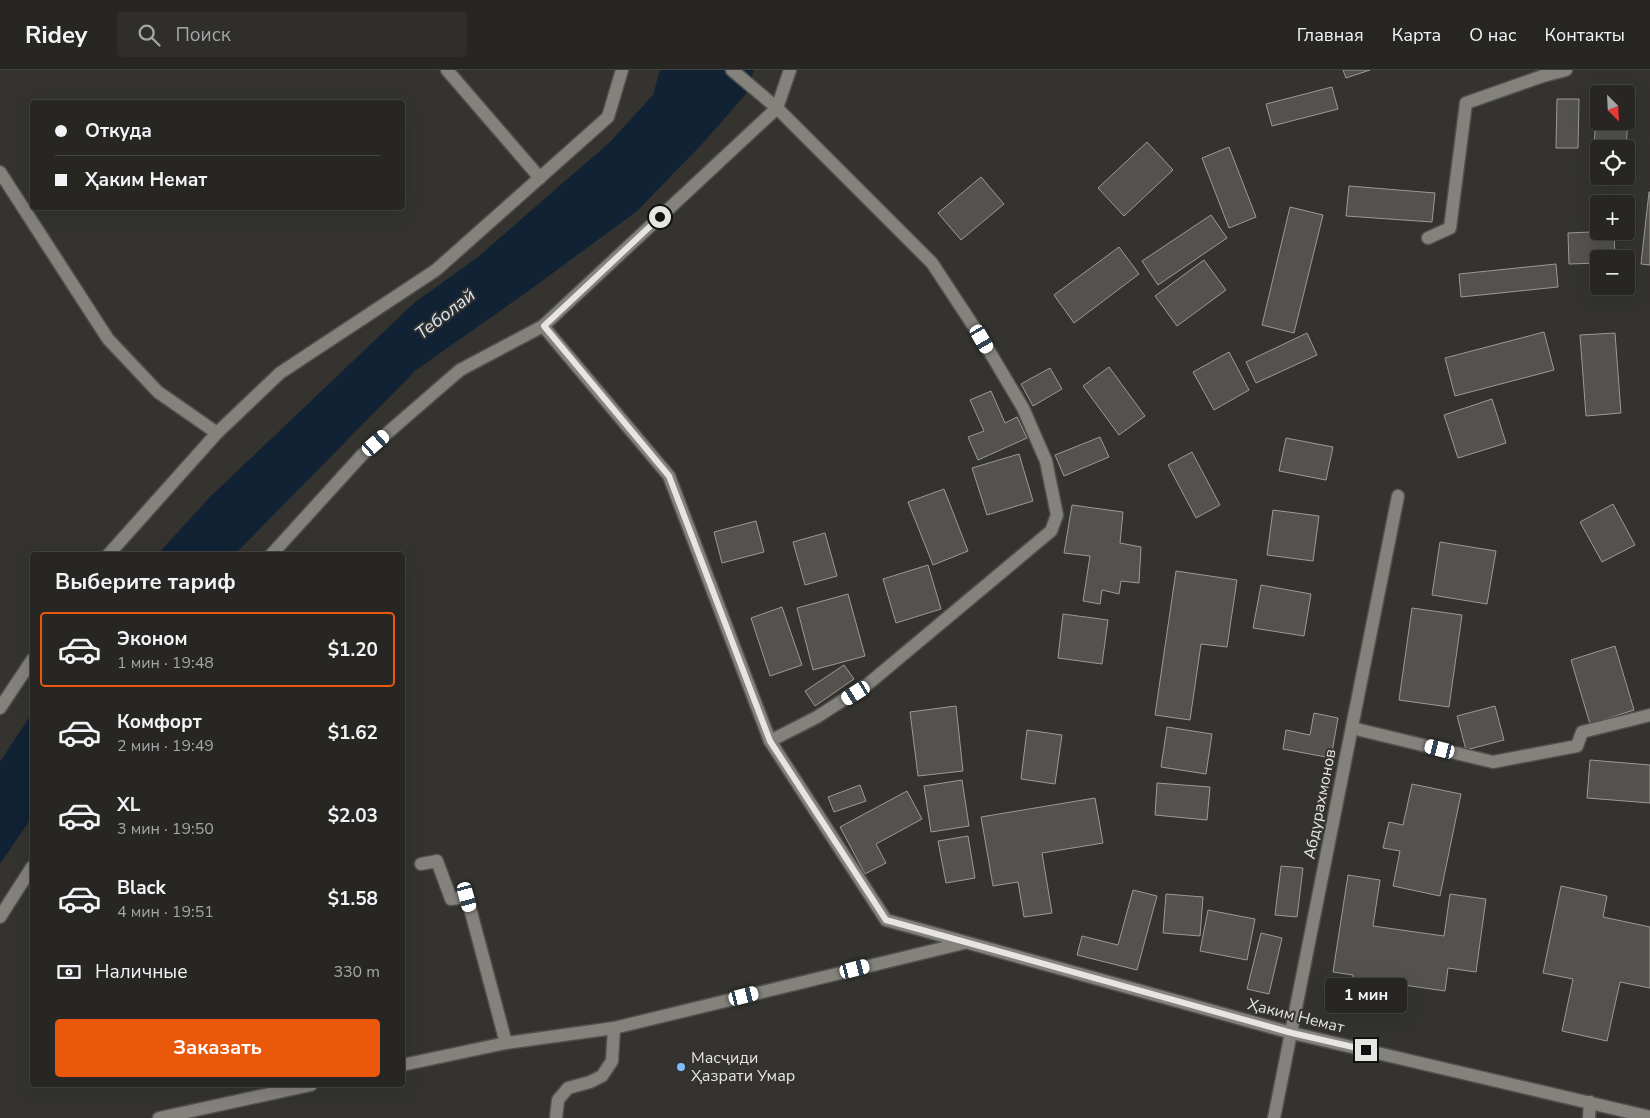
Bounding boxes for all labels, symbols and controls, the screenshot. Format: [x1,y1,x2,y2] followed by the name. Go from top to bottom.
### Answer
[117,12,467,57] search box
[25,19,87,51] text: Ridey
[135,21,163,49] icon: search
[175,22,231,48] text: Поиск
[1297,23,1364,47] text: Главная
[1392,23,1441,47] text: Карта
[1469,23,1517,47] text: О нас
[1545,23,1625,47] text: Контакты
[1590,85,1635,130] north arrow
[1590,85,1635,295] map controls
[85,118,152,144] text: Откуда
[1590,140,1635,185] button: locate
[85,167,207,193] text: Ҳаким Немат
[1590,195,1635,240] button: +
[649,206,671,228] route start
[1590,250,1635,295] button: −
[410,283,480,345] water label: Теболай
[968,322,995,356] car
[359,427,392,459] car
[55,567,236,597] text: Выберите тариф
[117,626,188,652] text: Эконом
[57,627,102,672] icon: car
[328,637,378,663] text: $1.20
[117,652,214,674] text: 1 мин · 19:48
[839,679,872,707] car
[117,709,202,735] text: Комфорт
[57,710,102,755] icon: car
[328,720,378,746] text: $1.62
[117,735,214,757] text: 2 мин · 19:49
[1423,738,1456,760] car
[1299,747,1342,861] street label: Абдурахмонов
[117,792,140,818] text: XL
[57,793,102,838] icon: car
[328,803,378,829] text: $2.03
[117,818,214,840] text: 3 мин · 19:50
[117,875,166,901] text: Black
[57,876,102,921] icon: car
[455,881,478,913] car
[328,886,378,912] text: $1.58
[117,901,214,923] text: 4 мин · 19:51
[55,958,83,986] icon: cash
[838,958,871,980] car
[95,959,188,985] text: Наличные
[333,961,380,983] text: 330 m
[1325,978,1407,1012] callout: 1 мин
[1344,984,1388,1006] text: 1 мин
[727,985,760,1007] car
[1245,993,1348,1039] street label: Ҳаким Немат
[55,1019,380,1077] button: Заказать
[1355,1039,1377,1061] route end
[691,1047,795,1087] place label: Масҷиди Ҳазрати Умар
[675,1061,687,1073] marker: Масҷиди Ҳазрати Умар

